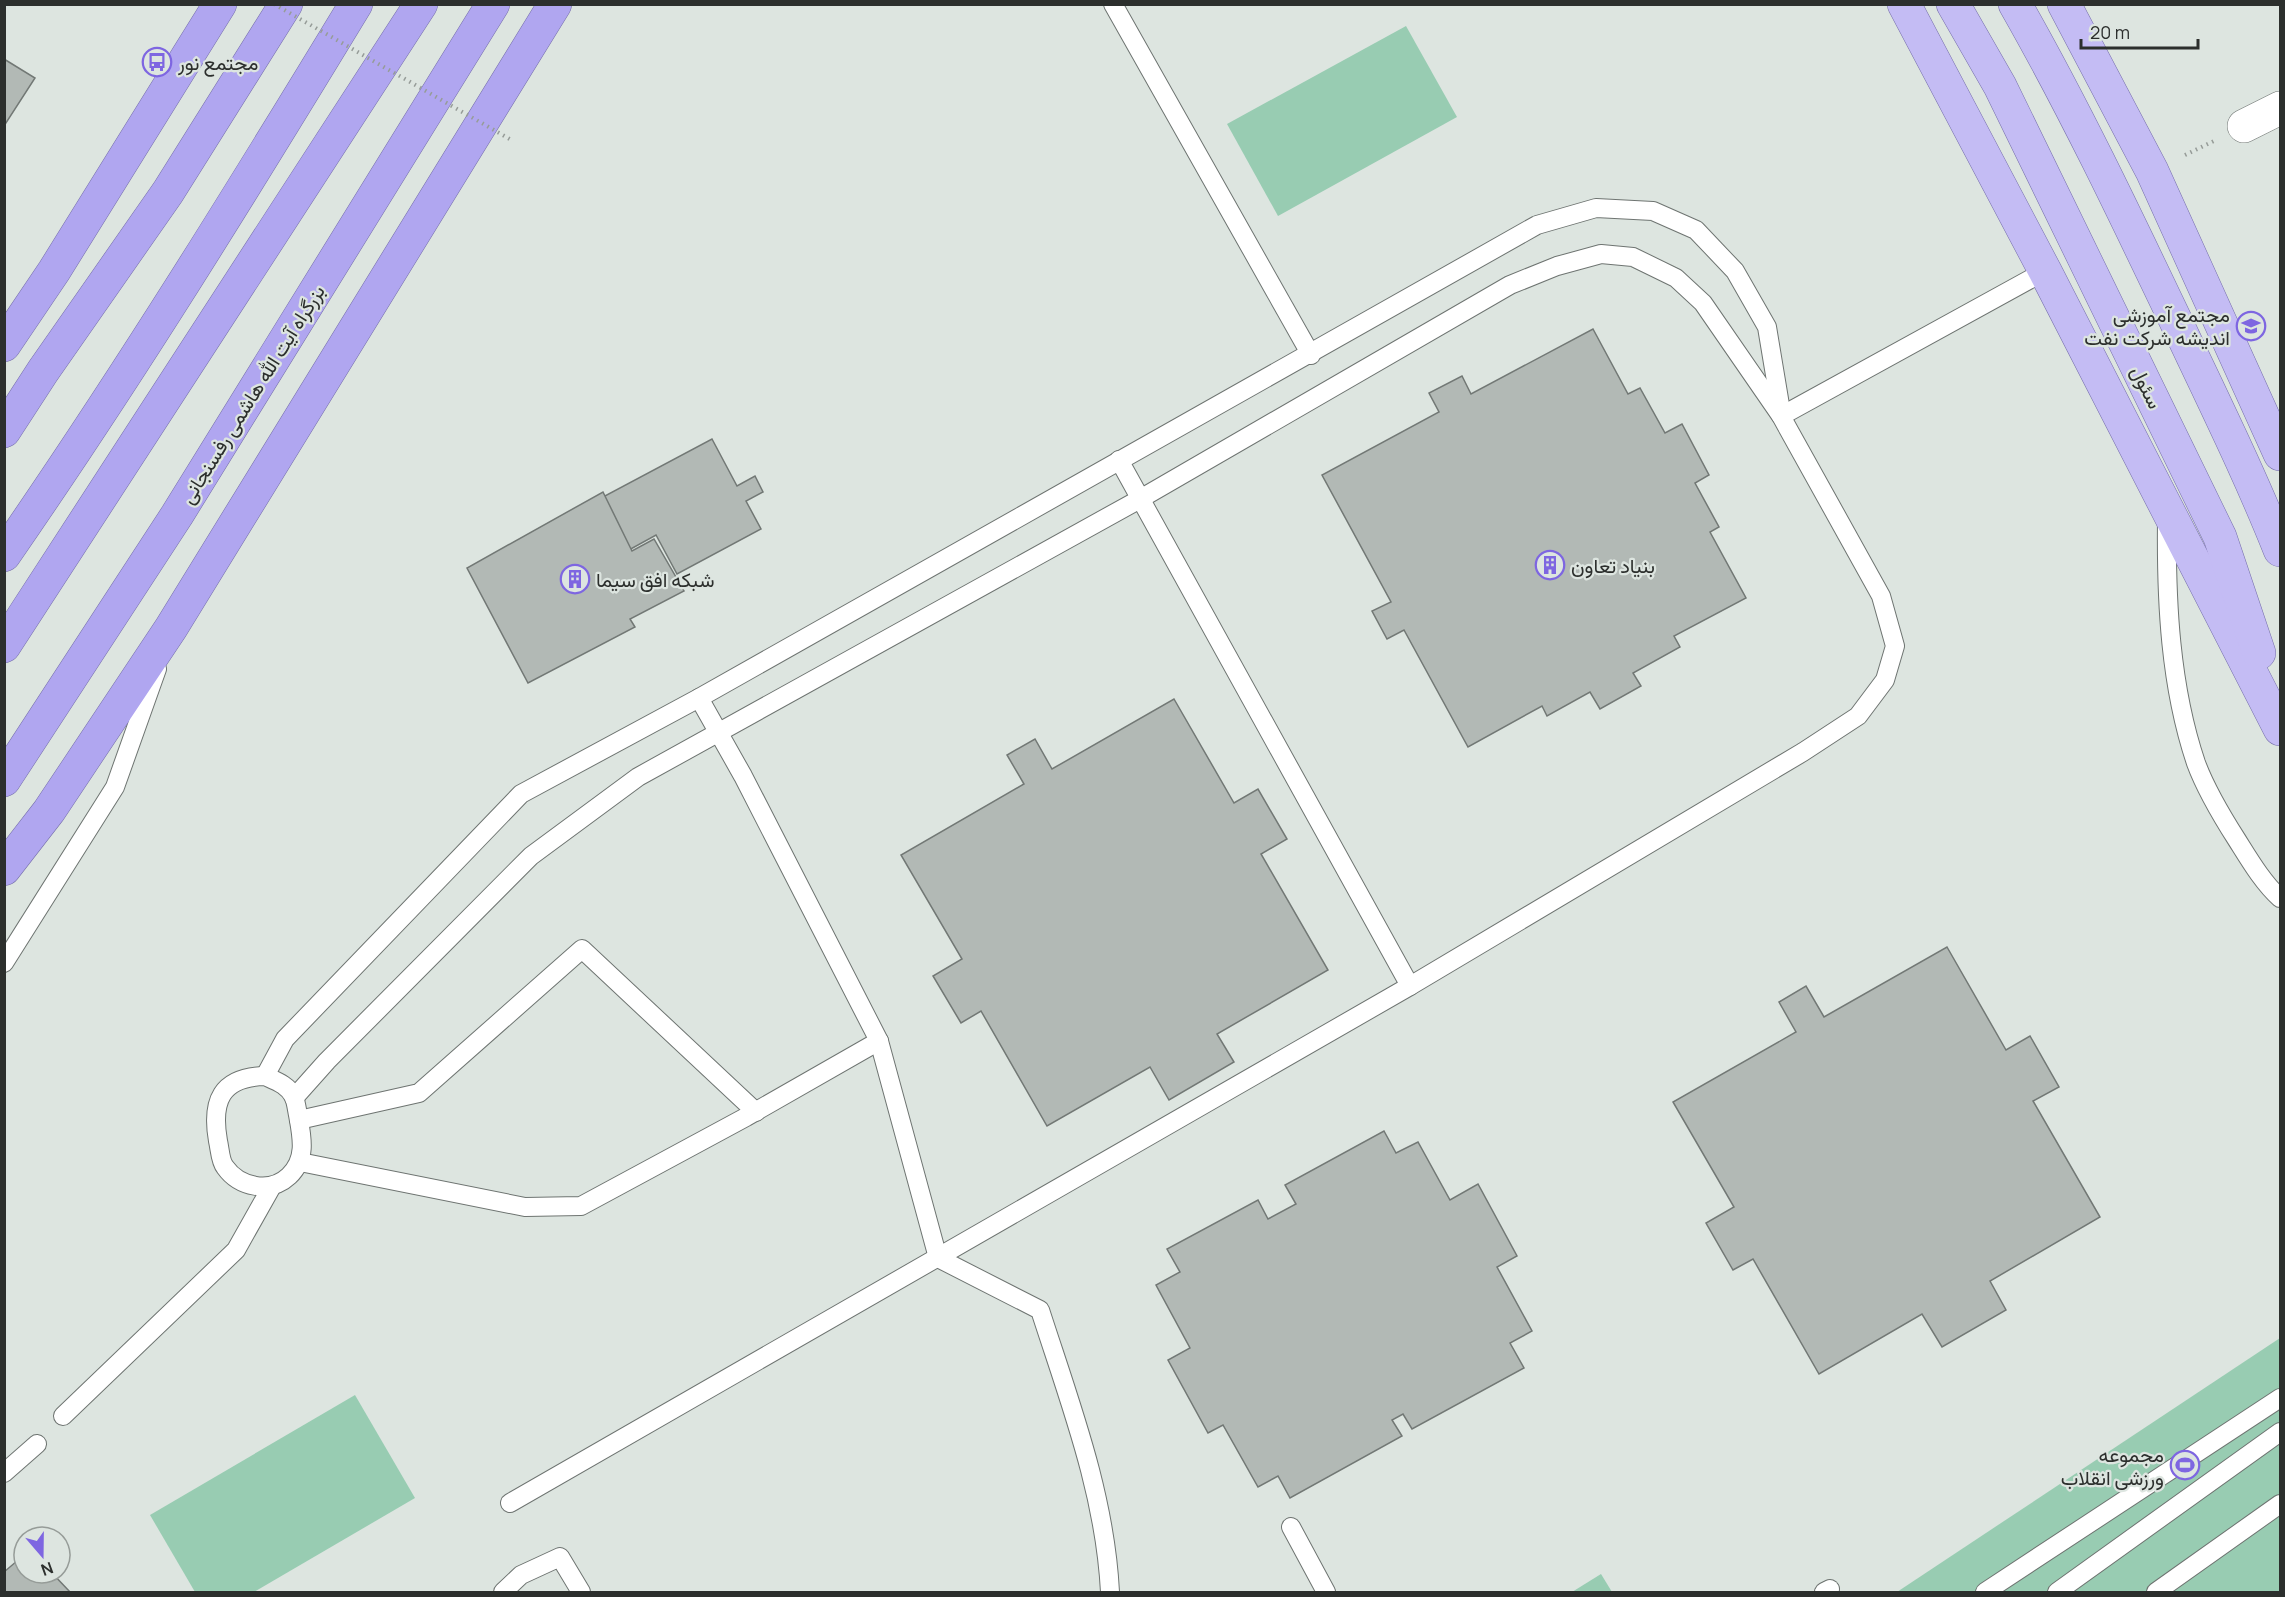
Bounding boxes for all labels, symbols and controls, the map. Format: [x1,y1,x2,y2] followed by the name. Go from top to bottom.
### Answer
[2081,12,2198,50] scale bar
[2090,20,2130,44] text: 20 m
[141,46,173,78] bus stop icon: مجتمع نور
[177,49,258,77] place label: مجتمع نور
[173,279,331,509] street label: بزرگراه آیت الله هاشمی رفسنجانی
[2084,301,2230,351] place label: مجتمع آموزشی اندیشه شرکت نفت
[2235,310,2267,342] school or university icon: مجتمع آموزشی اندیشه شرکت نفت
[2125,361,2169,413] street label: سئول
[1534,549,1566,581] building icon: بنیاد تعاون
[1571,552,1655,579] place label: بنیاد تعاون
[559,563,591,595] building icon: شبکه افق سیما
[596,566,715,593] place label: شبکه افق سیما
[2061,1441,2164,1491] place label: مجموعه ورزشی انقلاب
[2169,1449,2201,1481] sports icon: مجموعه ورزشی انقلاب
[12,1525,72,1585] north arrow
[38,1557,56,1581] text: N

